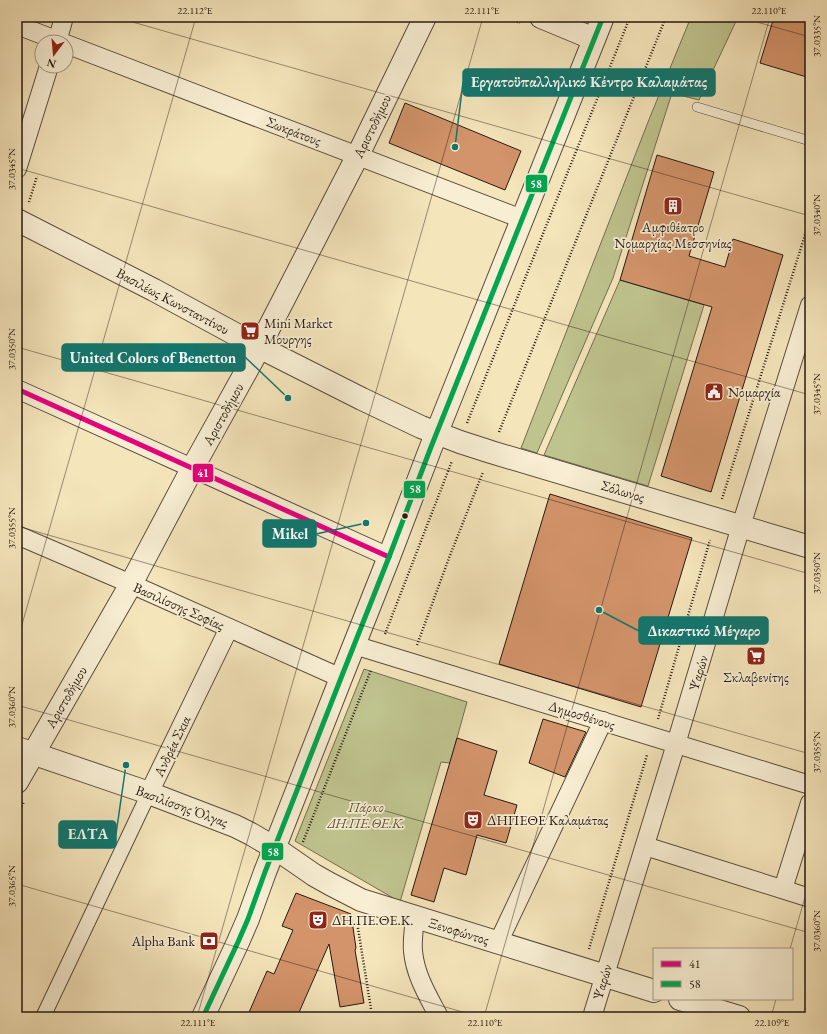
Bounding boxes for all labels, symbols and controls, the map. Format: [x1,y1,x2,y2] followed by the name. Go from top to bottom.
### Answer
[178,4,213,17] text: 22.112°E
[465,4,500,17] text: 22.111°E
[752,4,787,17] text: 22.110°E
[810,15,823,57] text: 37.0335°N
[34,34,74,74] north arrow
[45,56,57,72] text: N
[463,69,715,96] callout: Εργατοϋπαλληλικό Κέντρο Καλαμάτας
[471,72,708,91] text: Εργατοϋπαλληλικό Κέντρο Καλαμάτας
[348,91,395,162] street label: Αριστοδήμου
[264,112,324,150] street label: Σωκράτους
[5,148,18,190] text: 37.0345°N
[525,174,548,193] line badge: 58
[530,177,542,191] text: 58
[810,194,823,236] text: 37.0340°N
[662,195,684,217] building icon: Αμφιθέατρο Νομαρχίας Μεσσηνίας
[614,218,732,252] place label: Αμφιθέατρο Νομαρχίας Μεσσηνίας
[113,264,233,338] street label: Βασιλέως Κωνσταντίνου
[264,314,333,348] place label: Mini Market Μουργης
[239,320,261,342] supermarket icon: Mini Market Μουργης
[5,328,18,370] text: 37.0350°N
[62,344,245,371] callout: United Colors of Benetton
[70,348,237,367] text: United Colors of Benetton
[810,373,823,415] text: 37.0345°N
[198,380,247,449] street label: Αριστοδήμου
[703,381,725,403] public building icon: Νομαρχία
[728,383,781,401] place label: Νομαρχία
[192,463,214,483] line badge: 41
[197,466,209,480] text: 41
[599,476,647,506] street label: Σόλωνος
[403,480,426,499] line badge: 58
[409,482,421,496] text: 58
[5,507,18,549] text: 37.0355°N
[400,511,410,521] unlabelled marker
[263,520,316,547] callout: Mikel
[272,524,309,543] text: Mikel
[810,552,823,594] text: 37.0350°N
[131,578,228,634] street label: Βασιλίσσης Σοφίας
[639,617,768,644] callout: Δικαστικό Μέγαρο
[648,621,760,640] text: Δικαστικό Μέγαρο
[745,645,767,667] supermarket icon: Σκλαβενίτης
[684,653,712,693] street label: Ψαρών
[41,663,91,732] street label: Αριστοδήμου
[723,668,789,686] place label: Σκλαβενίτης
[5,686,18,728] text: 37.0360°N
[547,696,618,734] street label: Δημοσθένους
[149,712,195,780] street label: Ανδρέα Σκια
[810,731,823,773] text: 37.0355°N
[133,781,231,831] street label: Βασιλίσσης Όλγας
[326,798,405,832] park label: Πάρκο ΔΗ.ΠΕ.ΘΕ.Κ.
[462,809,484,831] theatre icon: ΔΗΠΕΘΕ Καλαμάτας
[487,811,608,829] place label: ΔΗΠΕΘΕ Καλαμάτας
[59,821,116,848] callout: ΕΛΤΑ
[68,824,108,843] text: ΕΛΤΑ
[261,842,284,861] line badge: 58
[267,845,279,859] text: 58
[5,865,18,907] text: 37.0365°N
[307,909,329,931] theatre icon: ΔΗ.ΠΕ.ΘΕ.Κ.
[810,910,823,952] text: 37.0360°N
[332,911,413,929] place label: ΔΗ.ΠΕ.ΘΕ.Κ.
[427,913,491,949] street label: Ξενοφώντος
[198,930,220,952] bank icon: Alpha Bank
[131,932,195,950] place label: Alpha Bank
[653,948,793,1000] legend
[689,956,701,972] text: 41
[588,962,616,1002] street label: Ψαρών
[689,976,701,992] text: 58
[181,1016,216,1029] text: 22.111°E
[468,1016,503,1029] text: 22.110°E
[755,1016,790,1029] text: 22.109°E

